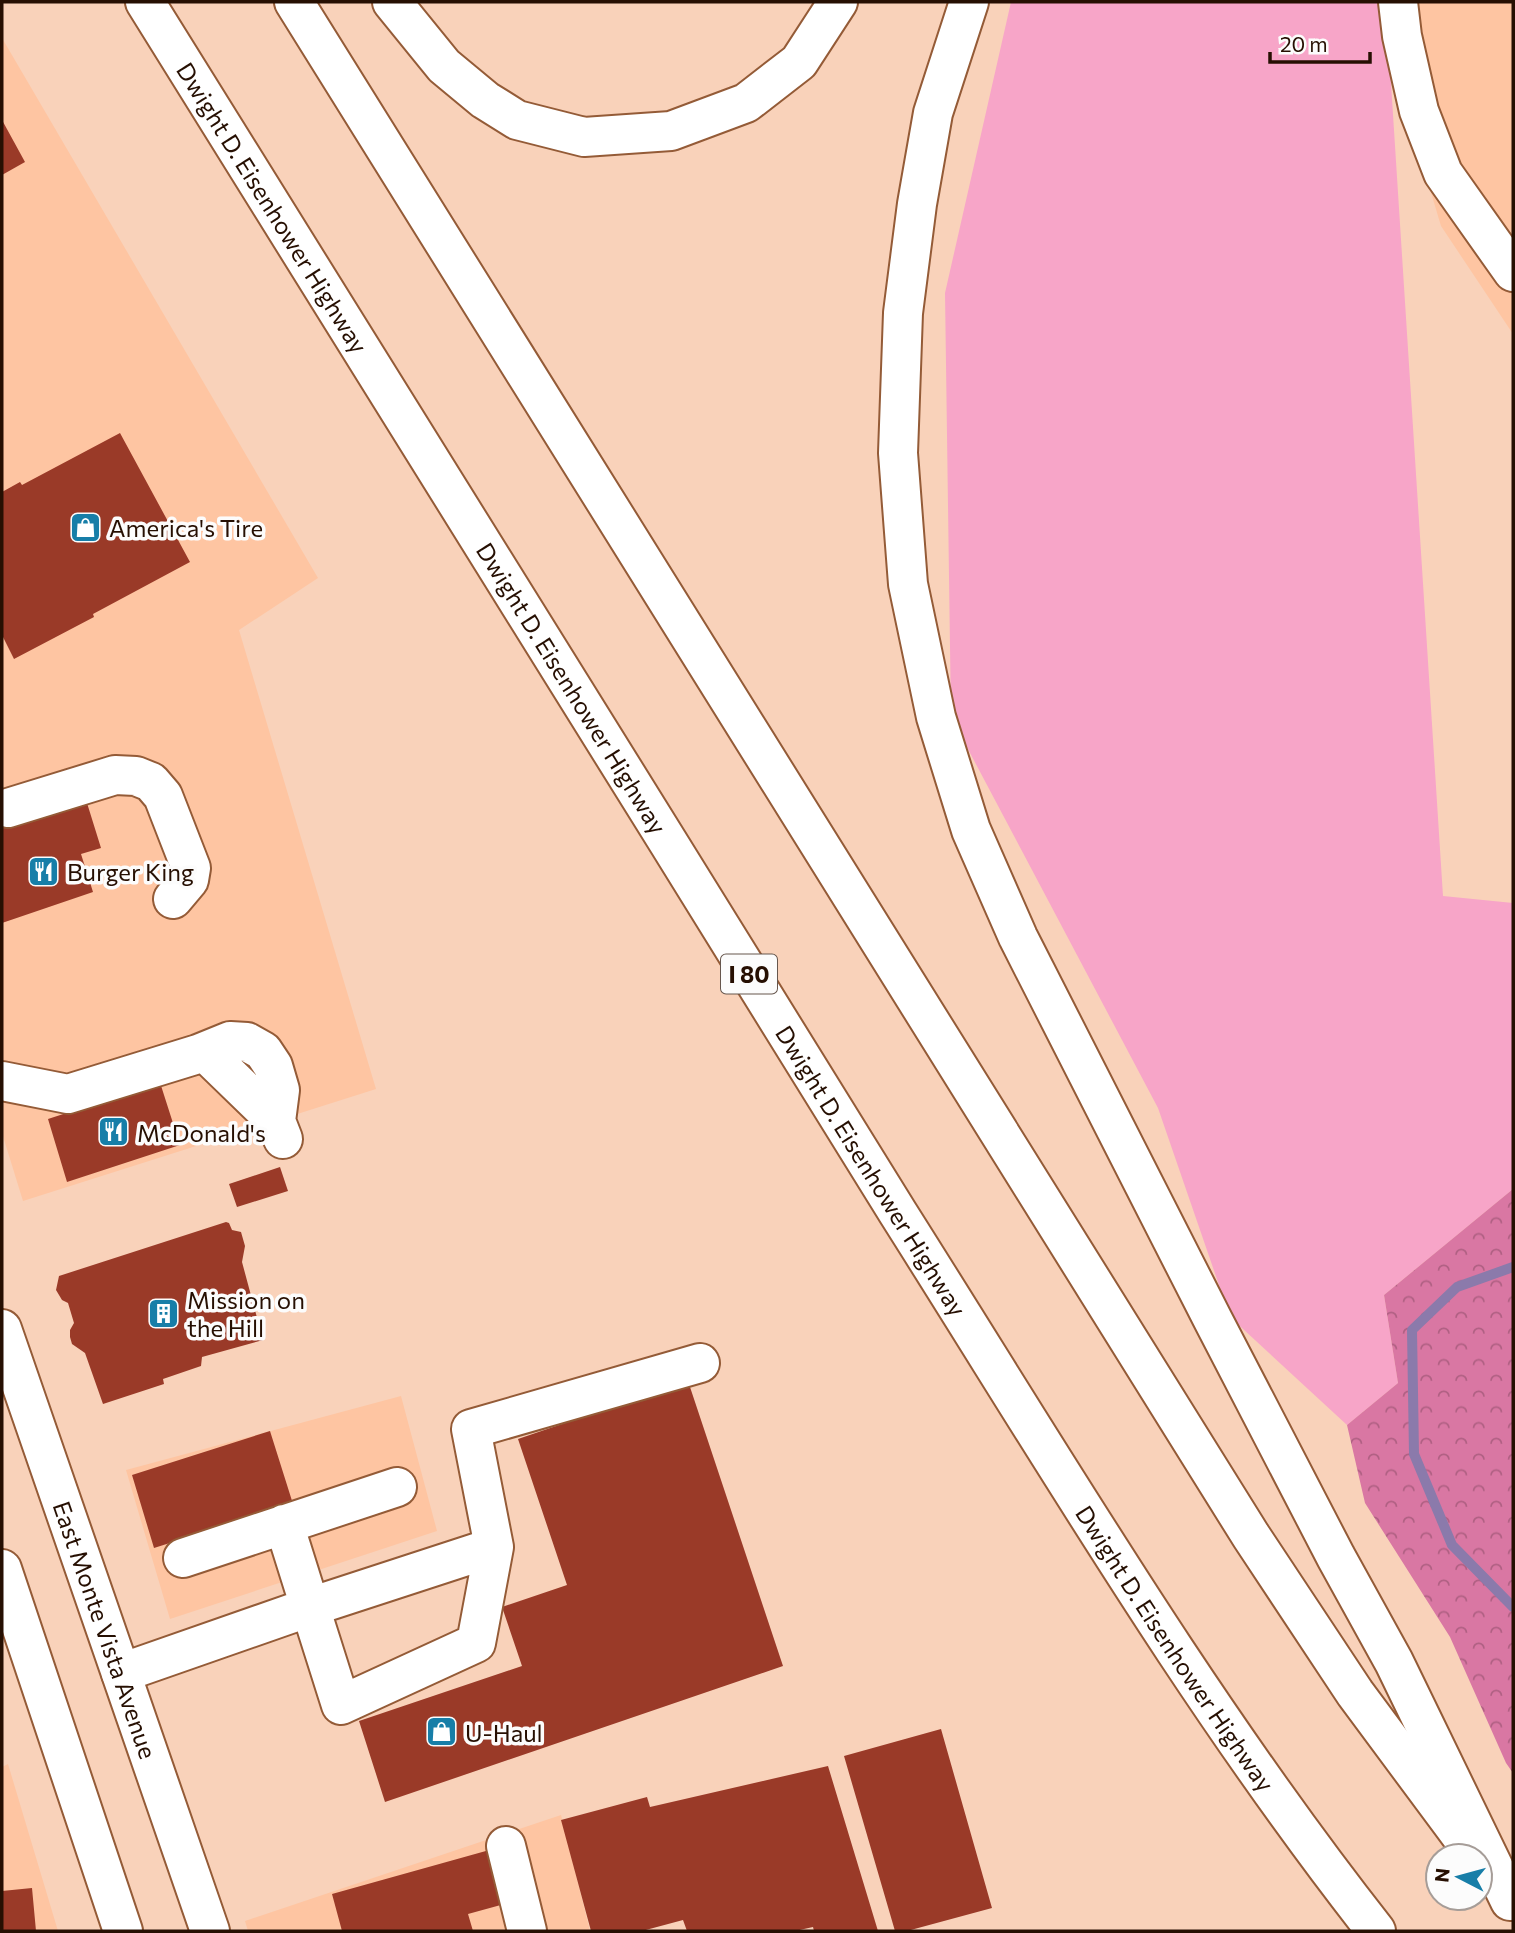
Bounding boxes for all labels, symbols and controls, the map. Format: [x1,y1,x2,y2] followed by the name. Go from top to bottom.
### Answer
[1270,21,1370,65] scale bar
[1280,31,1328,56] text: 20 m
[171,57,375,358] street label: Dwight D. Eisenhower Highway
[69,510,103,544] shop icon: America's Tire
[109,513,263,542] place label: America's Tire
[471,537,674,839] street label: Dwight D. Eisenhower Highway
[27,854,61,888] restaurant icon: Burger King
[67,857,194,886] place label: Burger King
[721,954,777,993] road number: I 80
[770,1020,973,1321] street label: Dwight D. Eisenhower Highway
[97,1115,131,1149] restaurant icon: McDonald's
[137,1118,266,1147] place label: McDonald's
[187,1285,305,1342] place label: Mission on the Hill
[147,1296,181,1330] building icon: Mission on the Hill
[48,1497,164,1762] street label: East Monte Vista Avenue
[1070,1500,1281,1796] street label: Dwight D. Eisenhower Highway
[425,1715,459,1749] shop icon: U-Haul
[465,1718,543,1747] place label: U-Haul
[1424,1842,1494,1912] north arrow
[1429,1867,1454,1883] text: N

